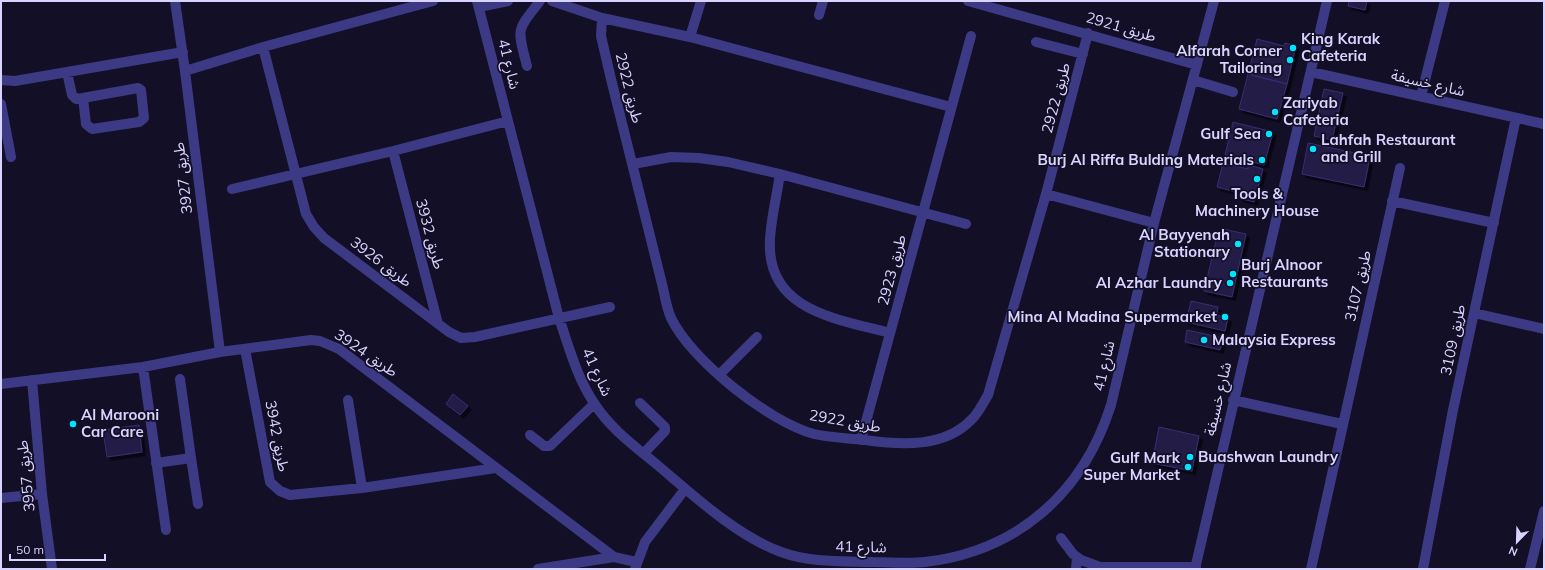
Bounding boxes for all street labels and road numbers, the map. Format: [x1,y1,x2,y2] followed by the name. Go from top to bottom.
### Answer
[1084,7,1158,47] street label: طريق 2921
[491,37,525,92] street label: شارع 41
[611,51,647,125] street label: طريق 2922
[1037,61,1075,135] street label: طريق 2922
[1389,65,1467,103] street label: شارع خسيفة
[169,141,197,215] street label: طريق 3927
[411,197,449,271] street label: طريق 3932
[346,232,416,292] street label: طريق 3926
[873,233,911,307] street label: طريق 2923
[1340,249,1376,323] street label: طريق 3107
[1436,303,1470,377] street label: طريق 3109
[330,325,402,381] street label: طريق 3924
[1089,339,1122,394] street label: شارع 41
[575,345,617,400] street label: شارع 41
[1200,360,1238,438] street label: شارع خسيفة
[260,399,294,473] street label: طريق 3942
[808,405,882,437] street label: طريق 2922
[12,439,40,513] street label: طريق 3957
[835,537,887,559] street label: شارع 41

